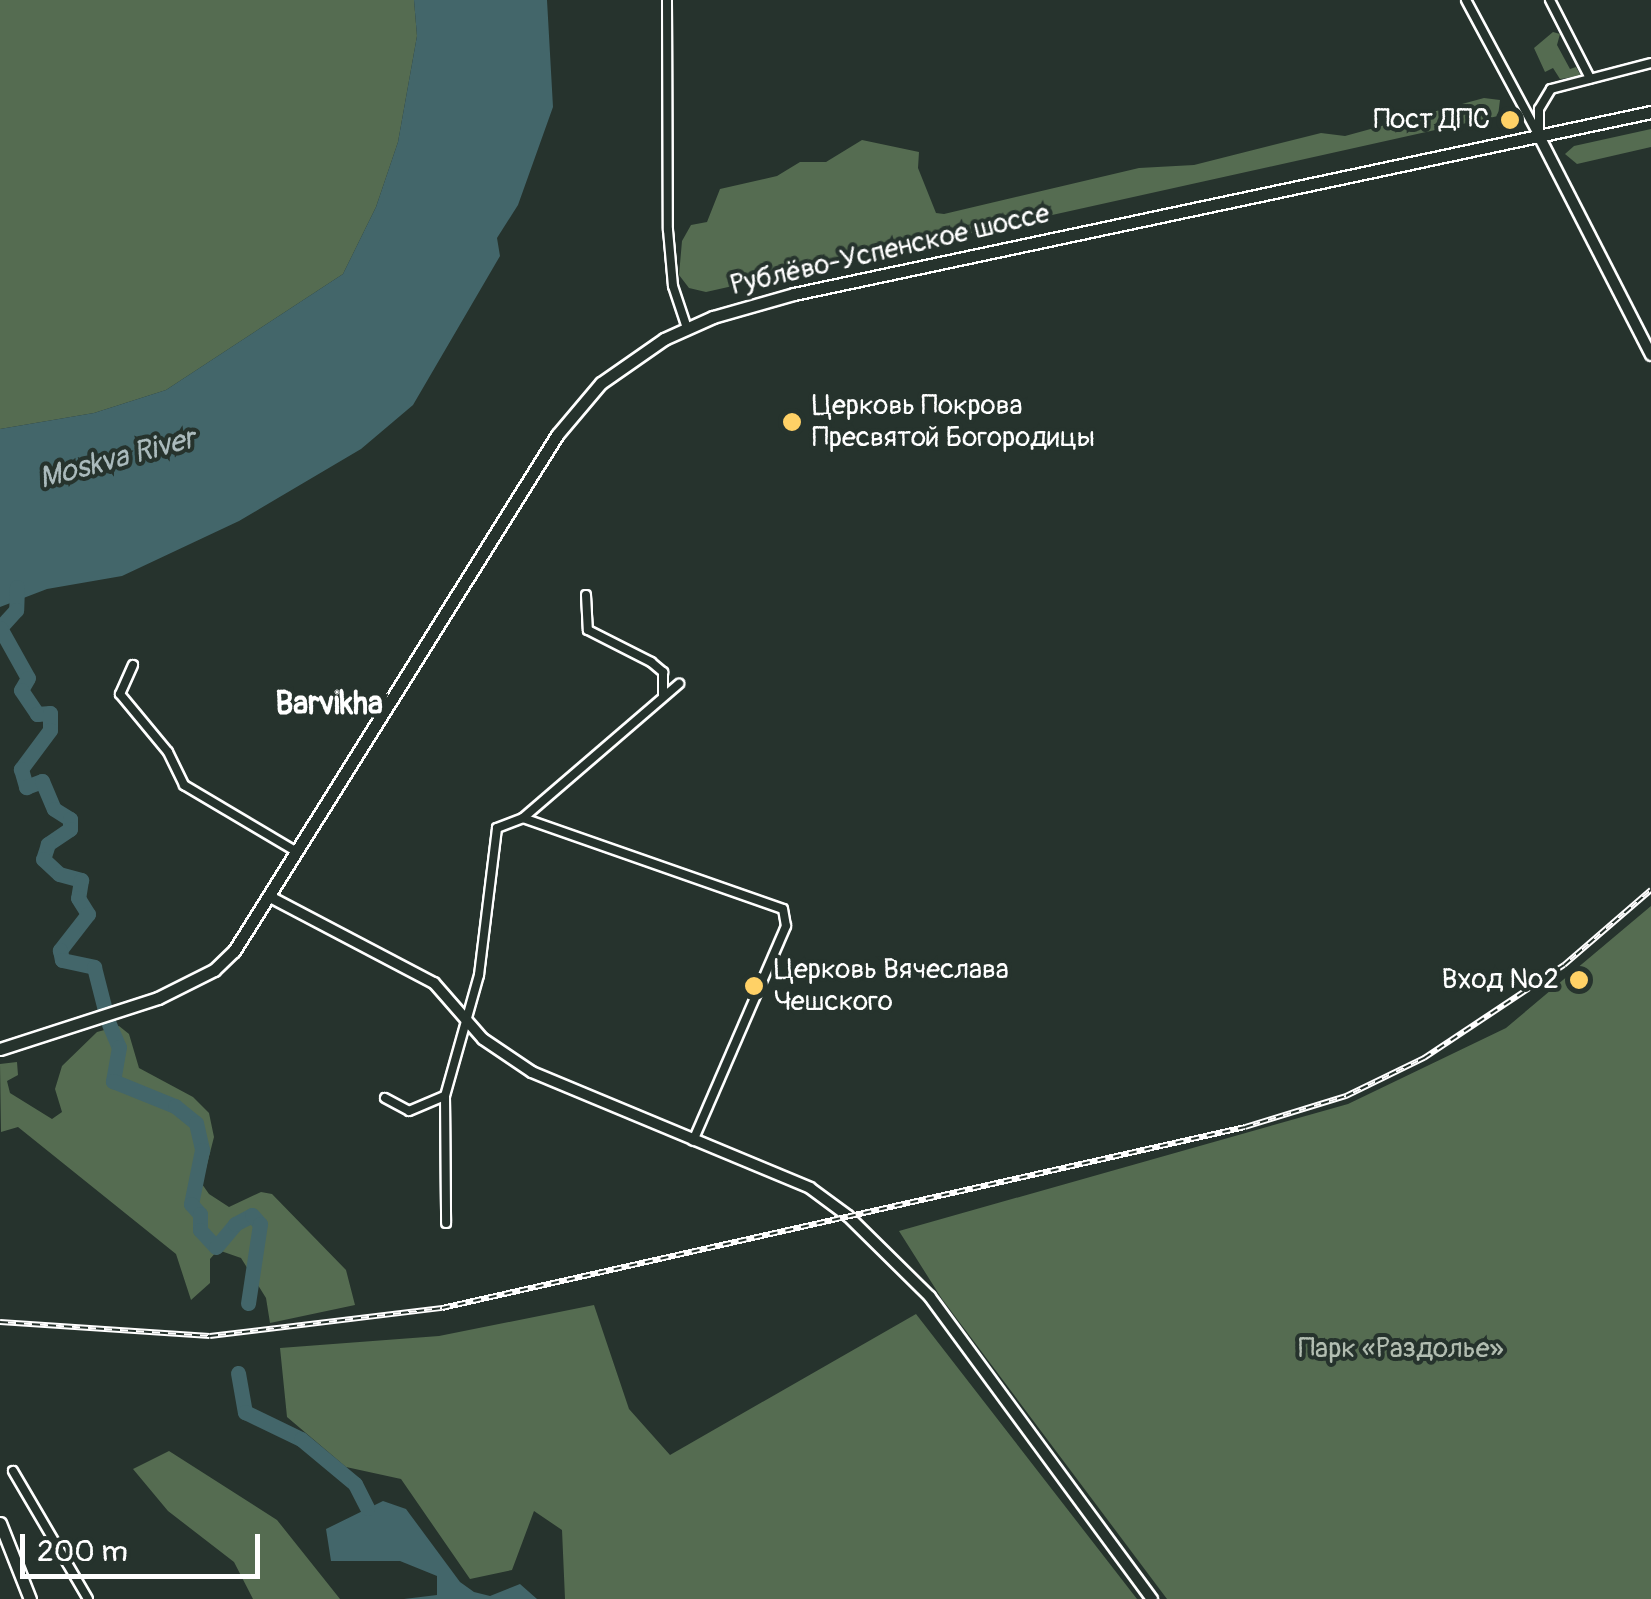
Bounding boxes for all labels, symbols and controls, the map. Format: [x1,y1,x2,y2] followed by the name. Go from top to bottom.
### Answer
[1374,103,1490,137] place label: Пост ДПС
[1499,109,1521,131] marker: Пост ДПС
[727,197,1053,303] street label: Рублёво-Успенское шоссе
[812,389,1095,455] place label: Церковь Покрова Пресвятой Богородицы
[781,411,803,433] marker: Церковь Покрова Пресвятой Богородицы
[35,421,199,497] water label: Moskva River
[275,685,383,723] district label: Barvikha
[774,953,1009,1019] place label: Церковь Вячеслава Чешского
[1442,963,1559,997] place label: Вход №2
[1568,969,1590,991] marker: Вход №2
[743,975,765,997] marker: Церковь Вячеслава Чешского
[1298,1332,1504,1366] park label: Парк «Раздолье»
[25,1514,265,1576] scale bar
[37,1533,128,1570] text: 200 m

